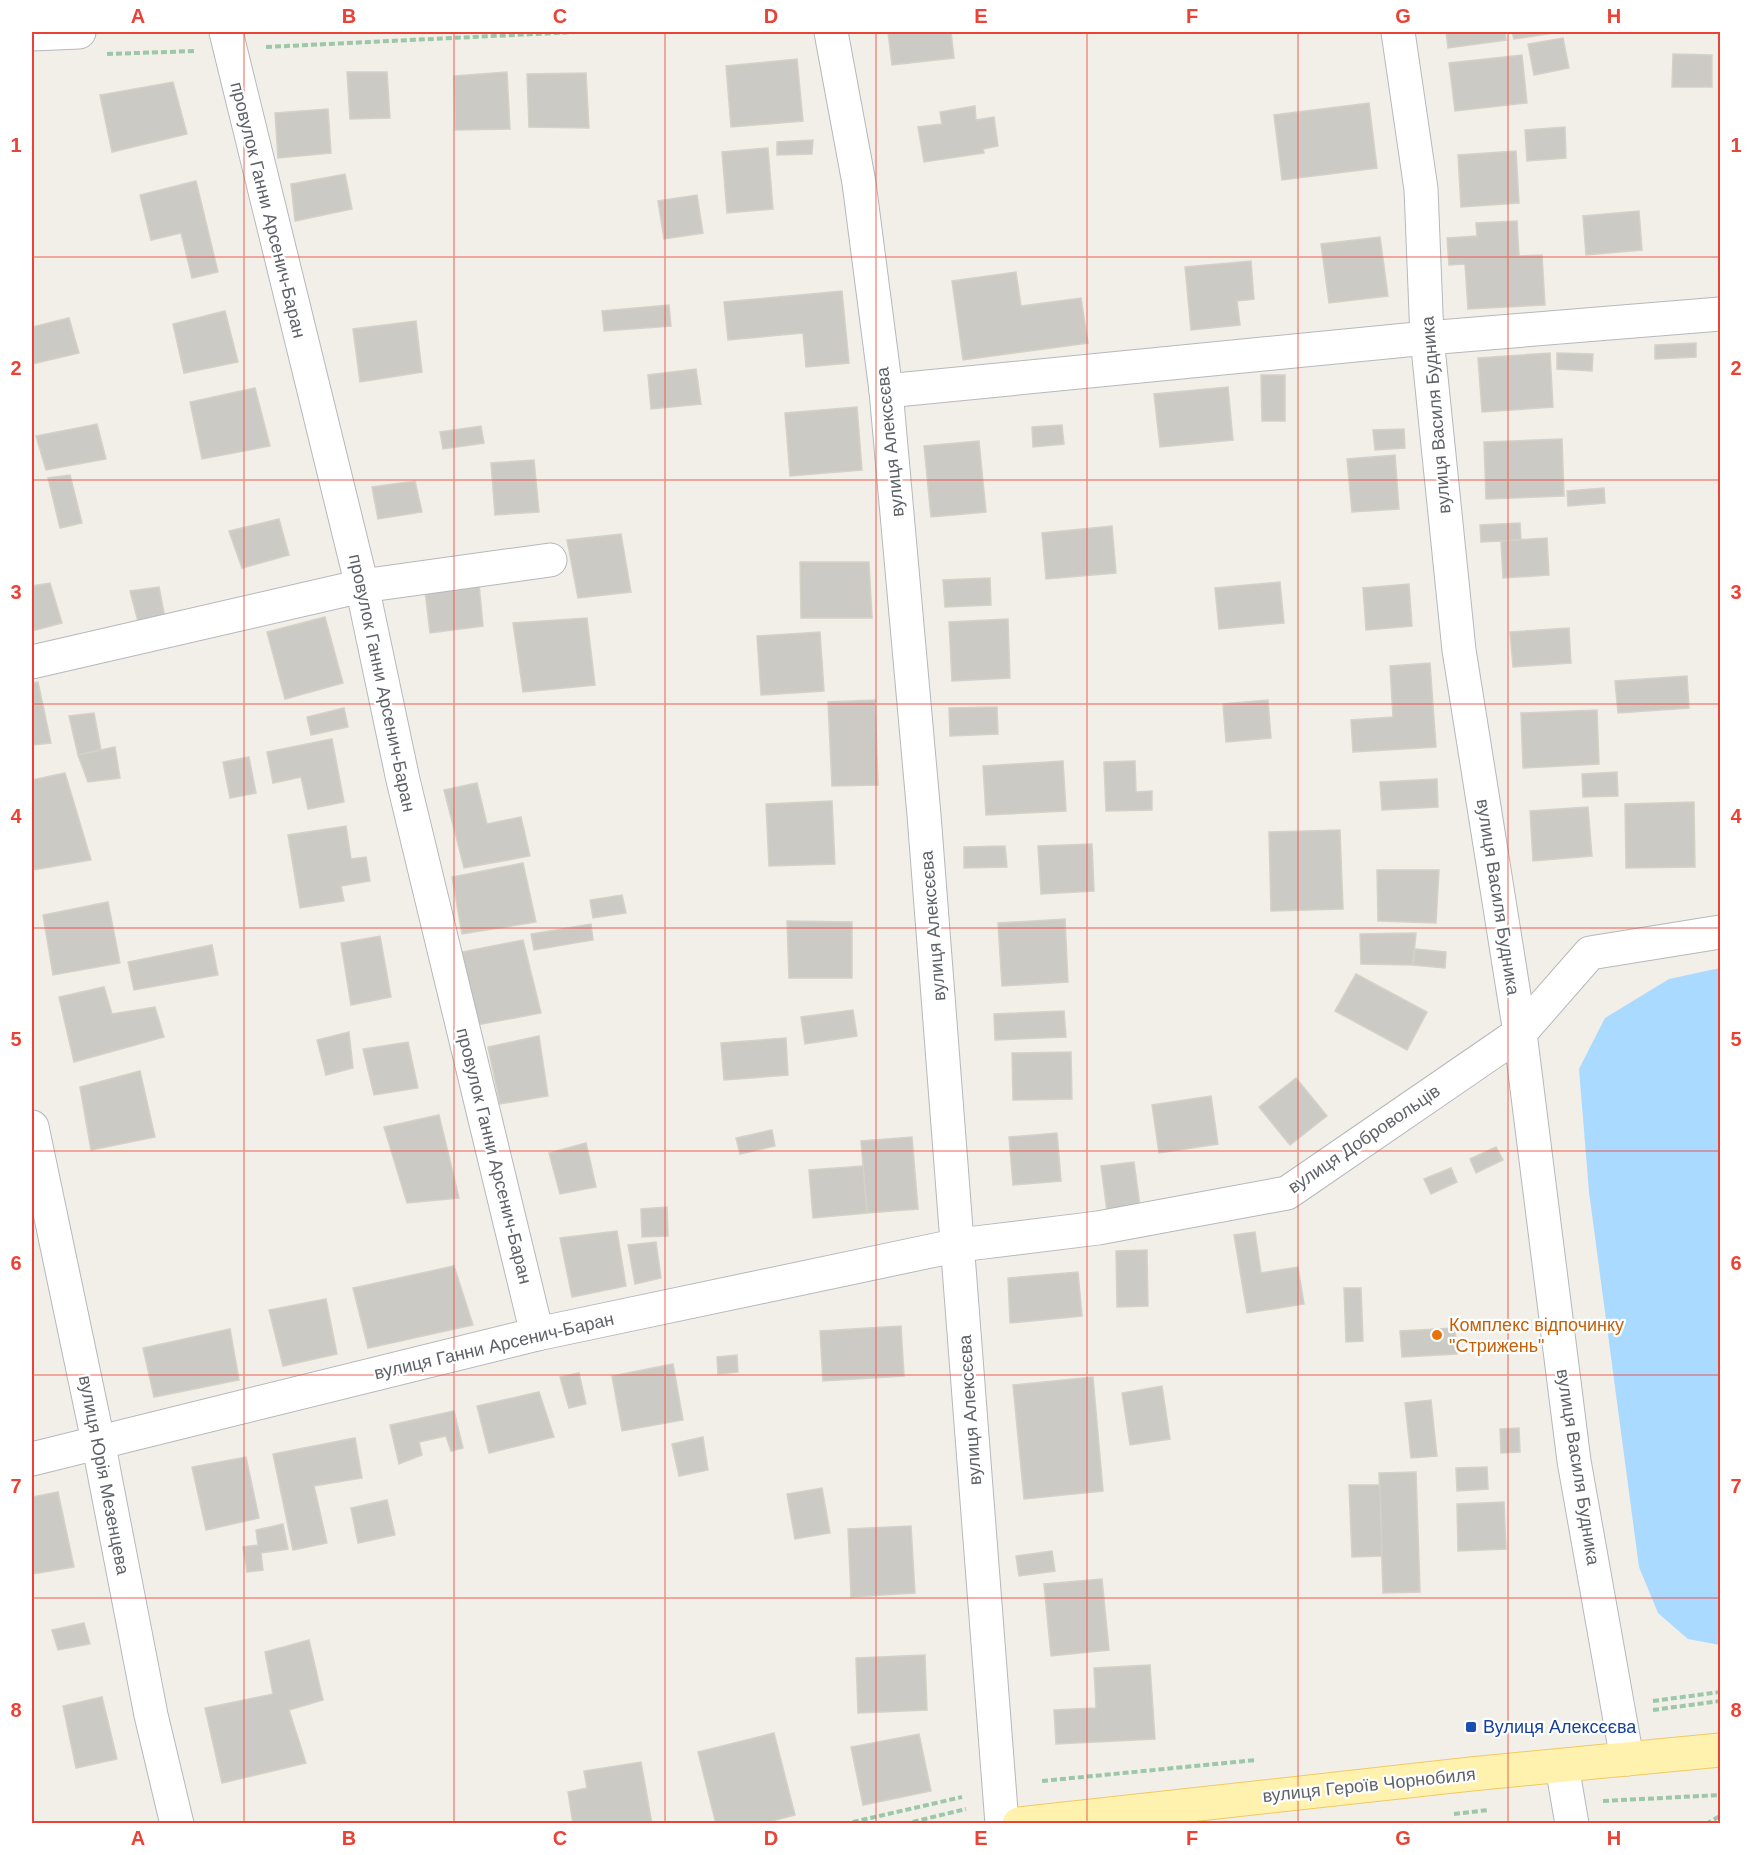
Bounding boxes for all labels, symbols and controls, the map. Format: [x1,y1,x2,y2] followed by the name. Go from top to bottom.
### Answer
[131,5,145,27] text: A
[342,5,356,27] text: B
[553,5,567,27] text: C
[764,5,778,27] text: D
[974,5,988,27] text: E
[1186,5,1198,27] text: F
[1395,5,1411,27] text: G
[1607,5,1621,27] text: H
[226,80,310,340] street label: провулок Ганни Арсенич-Баран
[10,134,22,156] text: 1
[1730,134,1742,156] text: 1
[1417,314,1455,515] street label: вулиця Василя Будника
[10,357,22,379] text: 2
[1730,357,1742,379] text: 2
[872,365,908,518] street label: вулиця Алексєєва
[345,552,419,814] street label: провулок Ганни Арсенич-Баран
[10,581,22,603] text: 3
[1730,581,1742,603] text: 3
[1473,798,1524,997] street label: вулиця Василя Будника
[10,805,22,827] text: 4
[1730,805,1742,827] text: 4
[916,849,950,1002] street label: вулиця Алексєєва
[452,1026,536,1286] street label: провулок Ганни Арсенич-Баран
[10,1028,22,1050] text: 5
[1730,1028,1742,1050] text: 5
[1284,1081,1444,1197] street label: вулиця Добровольців
[10,1252,22,1274] text: 6
[1730,1252,1742,1274] text: 6
[372,1309,616,1383] street label: вулиця Ганни Арсенич-Баран
[1449,1315,1624,1356] place label: Комплекс відпочинку "Стрижень"
[1430,1328,1444,1342] marker: Комплекс відпочинку "Стрижень"
[955,1333,985,1486] street label: вулиця Алексєєва
[1553,1368,1604,1567] street label: вулиця Василя Будника
[75,1374,133,1577] street label: вулиця Юрія Мезенцева
[10,1475,22,1497] text: 7
[1730,1475,1742,1497] text: 7
[10,1699,22,1721] text: 8
[1730,1699,1742,1721] text: 8
[1483,1717,1637,1737] place label: Вулиця Алексєєва
[1464,1720,1478,1734] marker: Вулиця Алексєєва
[1261,1764,1477,1806] street label: вулиця Героїв Чорнобиля
[131,1827,145,1849] text: A
[342,1827,356,1849] text: B
[553,1827,567,1849] text: C
[764,1827,778,1849] text: D
[974,1827,988,1849] text: E
[1186,1827,1198,1849] text: F
[1395,1827,1411,1849] text: G
[1607,1827,1621,1849] text: H

